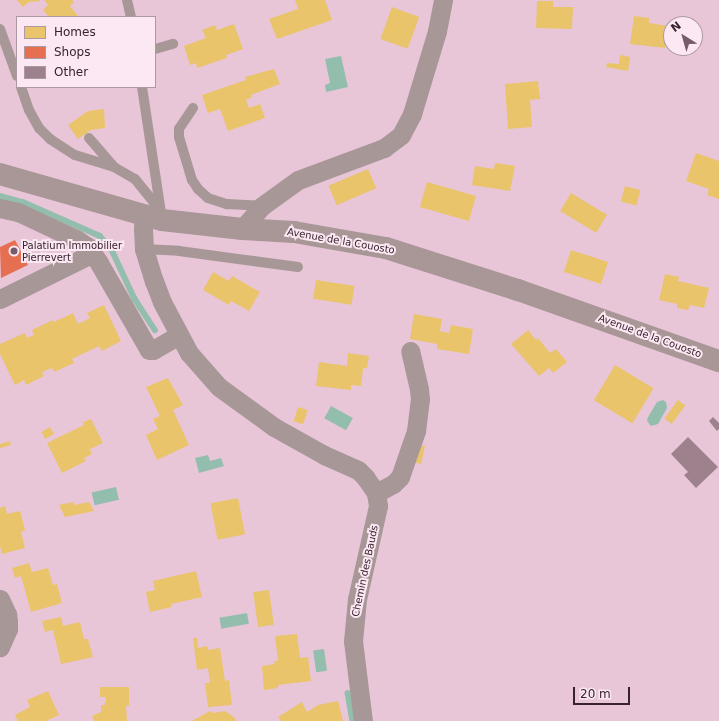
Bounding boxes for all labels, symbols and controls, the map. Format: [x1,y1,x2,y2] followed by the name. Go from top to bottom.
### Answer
[16,16,156,88] legend
[663,16,703,56] north arrow
[668,19,684,35] text: N
[54,25,96,39] text: Homes
[54,45,90,59] text: Shops
[54,65,88,79] text: Other
[286,226,396,256] street label: Avenue de la Couosto
[22,239,122,262] place label: Palatium Immobilier Pierrevert
[9,246,19,256] marker: Palatium Immobilier Pierrevert
[597,312,703,360] street label: Avenue de la Couosto
[349,524,381,618] street label: Chemin des Bauds
[575,679,632,705] scale bar
[580,687,611,701] text: 20 m

